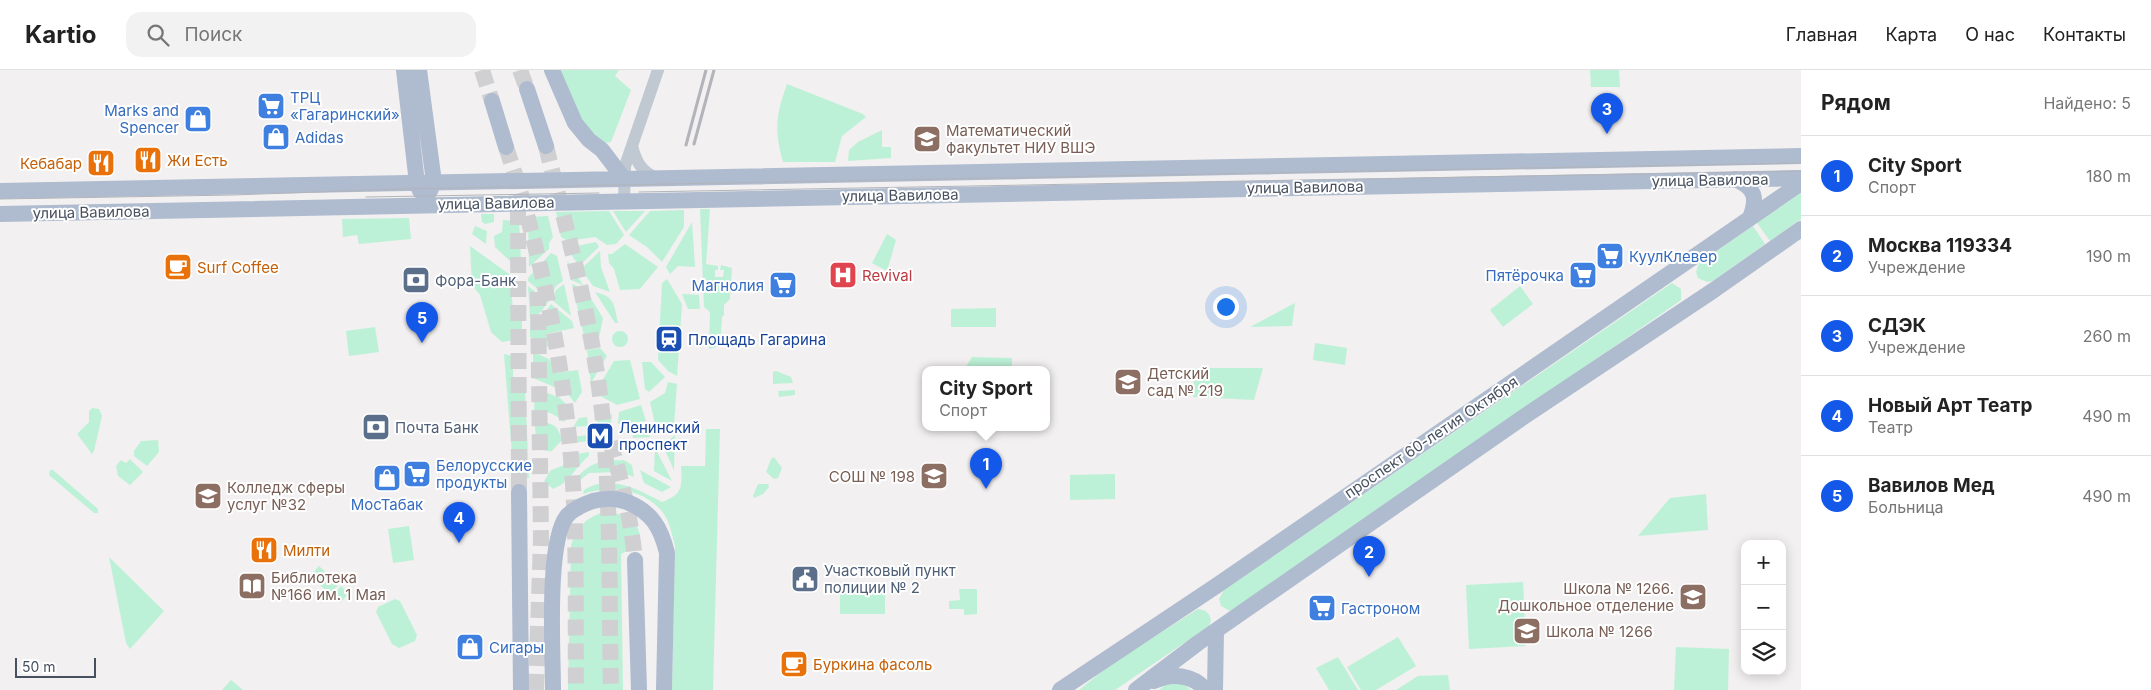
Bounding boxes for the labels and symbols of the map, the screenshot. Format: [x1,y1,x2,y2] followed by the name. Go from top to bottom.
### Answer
[290,88,400,124] place label: ТРЦ «Гагаринский»
[256,91,286,121] supermarket icon: ТРЦ «Гагаринский»
[1591,93,1623,134] pin: 3
[104,101,179,137] place label: Marks and Spencer
[183,104,213,134] shop icon: Marks and Spencer
[946,121,1095,157] place label: Математический факультет НИУ ВШЭ
[261,122,291,152] shop icon: Adidas
[912,124,942,154] school or university icon: Математический факультет НИУ ВШЭ
[295,128,344,147] place label: Adidas
[133,145,163,175] restaurant icon: Жи Есть
[86,148,116,178] restaurant icon: Кебабар
[167,151,228,170] place label: Жи Есть
[20,154,82,173] place label: Кебабар
[1651,169,1769,191] street label: улица Вавилова
[1246,176,1364,198] street label: улица Вавилова
[841,184,959,206] street label: улица Вавилова
[437,192,555,214] street label: улица Вавилова
[32,201,150,223] street label: улица Вавилова
[1595,241,1625,271] supermarket icon: КуулКлевер
[1629,247,1717,266] place label: КуулКлевер
[163,252,193,282] cafe icon: Surf Coffee
[197,258,279,277] place label: Surf Coffee
[828,260,858,290] hospital icon: Revival
[1568,260,1598,290] supermarket icon: Пятёрочка
[401,265,431,295] bank icon: Фора-Банк
[862,266,912,285] place label: Revival
[1486,266,1564,285] place label: Пятёрочка
[768,270,798,300] supermarket icon: Магнолия
[435,271,516,290] place label: Фора-Банк
[692,276,764,295] place label: Магнолия
[1213,294,1239,320] your location
[406,302,438,343] pin: 5
[654,324,684,354] station icon: Площадь Гагарина
[688,330,826,349] place label: Площадь Гагарина
[1147,364,1223,400] place label: Детский сад № 219
[1113,367,1143,397] school or university icon: Детский сад № 219
[1341,372,1521,502] street label: проспект 60-летия Октября
[361,412,391,442] bank icon: Почта Банк
[395,418,479,437] place label: Почта Банк
[619,418,700,454] place label: Ленинский проспект
[585,421,615,451] metro station icon: Ленинский проспект
[970,448,1002,489] pin: 1
[436,456,532,492] place label: Белорусские продукты
[402,459,432,489] supermarket icon: Белорусские продукты
[919,461,949,491] school or university icon: СОШ № 198
[372,463,402,493] shop icon: МосТабак
[829,467,915,486] place label: СОШ № 198
[227,478,345,514] place label: Колледж сферы услуг №32
[193,481,223,511] school or university icon: Колледж сферы услуг №32
[351,495,423,514] place label: МосТабак
[443,502,475,543] pin: 4
[249,535,279,565] restaurant icon: Милти
[1353,536,1385,577] pin: 2
[283,541,330,560] place label: Милти
[824,561,956,597] place label: Участковый пункт полиции № 2
[790,564,820,594] public building icon: Участковый пункт полиции № 2
[271,568,386,604] place label: Библиотека №166 им. 1 Мая
[237,571,267,601] library icon: Библиотека №166 им. 1 Мая
[1498,579,1674,615] place label: Школа № 1266. Дошкольное отделение
[1678,582,1708,612] school or university icon: Школа № 1266. Дошкольное отделение
[1307,593,1337,623] supermarket icon: Гастроном
[1341,599,1420,618] place label: Гастроном
[1512,616,1542,646] school or university icon: Школа № 1266
[1546,622,1653,641] place label: Школа № 1266
[455,632,485,662] shop icon: Сигары
[489,638,544,657] place label: Сигары
[779,649,809,679] cafe icon: Буркина фасоль
[15,655,96,678] scale bar
[813,655,932,674] place label: Буркина фасоль

